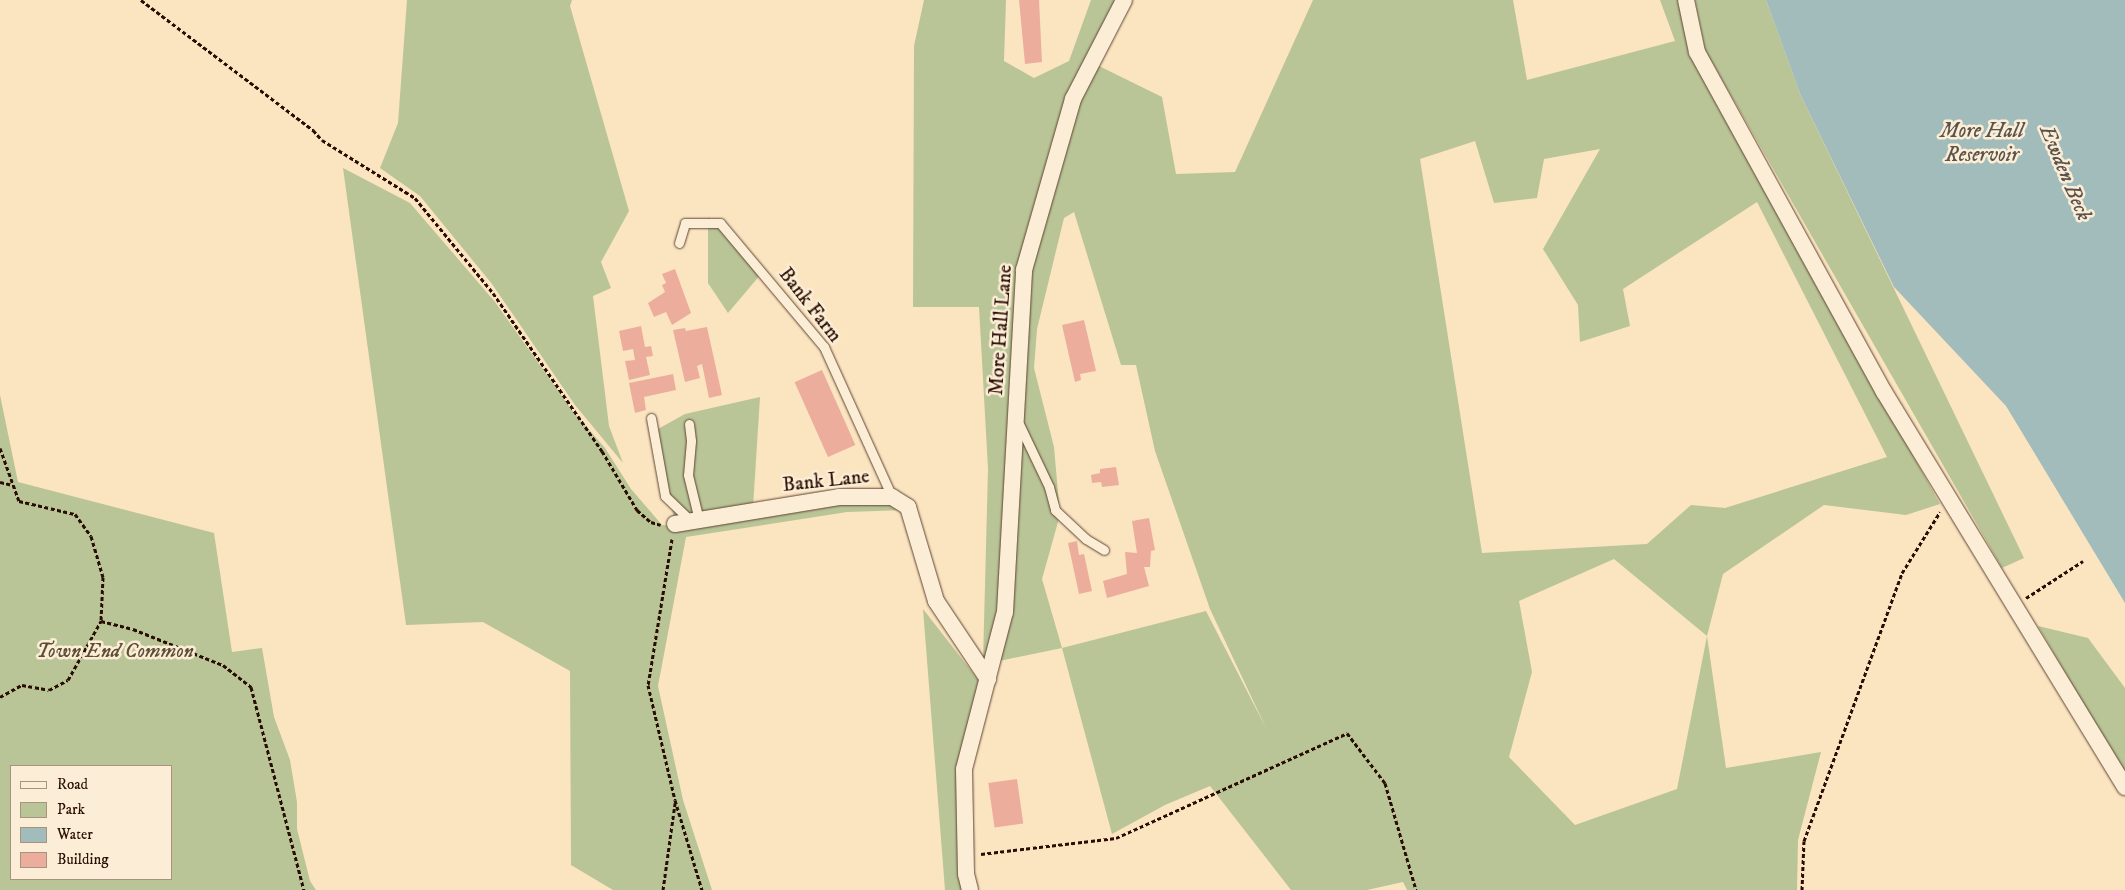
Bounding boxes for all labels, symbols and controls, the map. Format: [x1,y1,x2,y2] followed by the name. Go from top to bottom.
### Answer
[1940,118,2024,168] water label: More Hall Reservoir
[2034,121,2096,225] water label: Ewden Beck
[773,263,847,347] street label: Bank Farm
[984,264,1018,396] street label: More Hall Lane
[781,464,871,498] street label: Bank Lane
[36,639,194,663] park label: Town End Common
[10,765,172,880] legend
[57,775,88,794] text: Road
[57,800,85,819] text: Park
[57,825,93,844] text: Water
[57,850,109,869] text: Building

